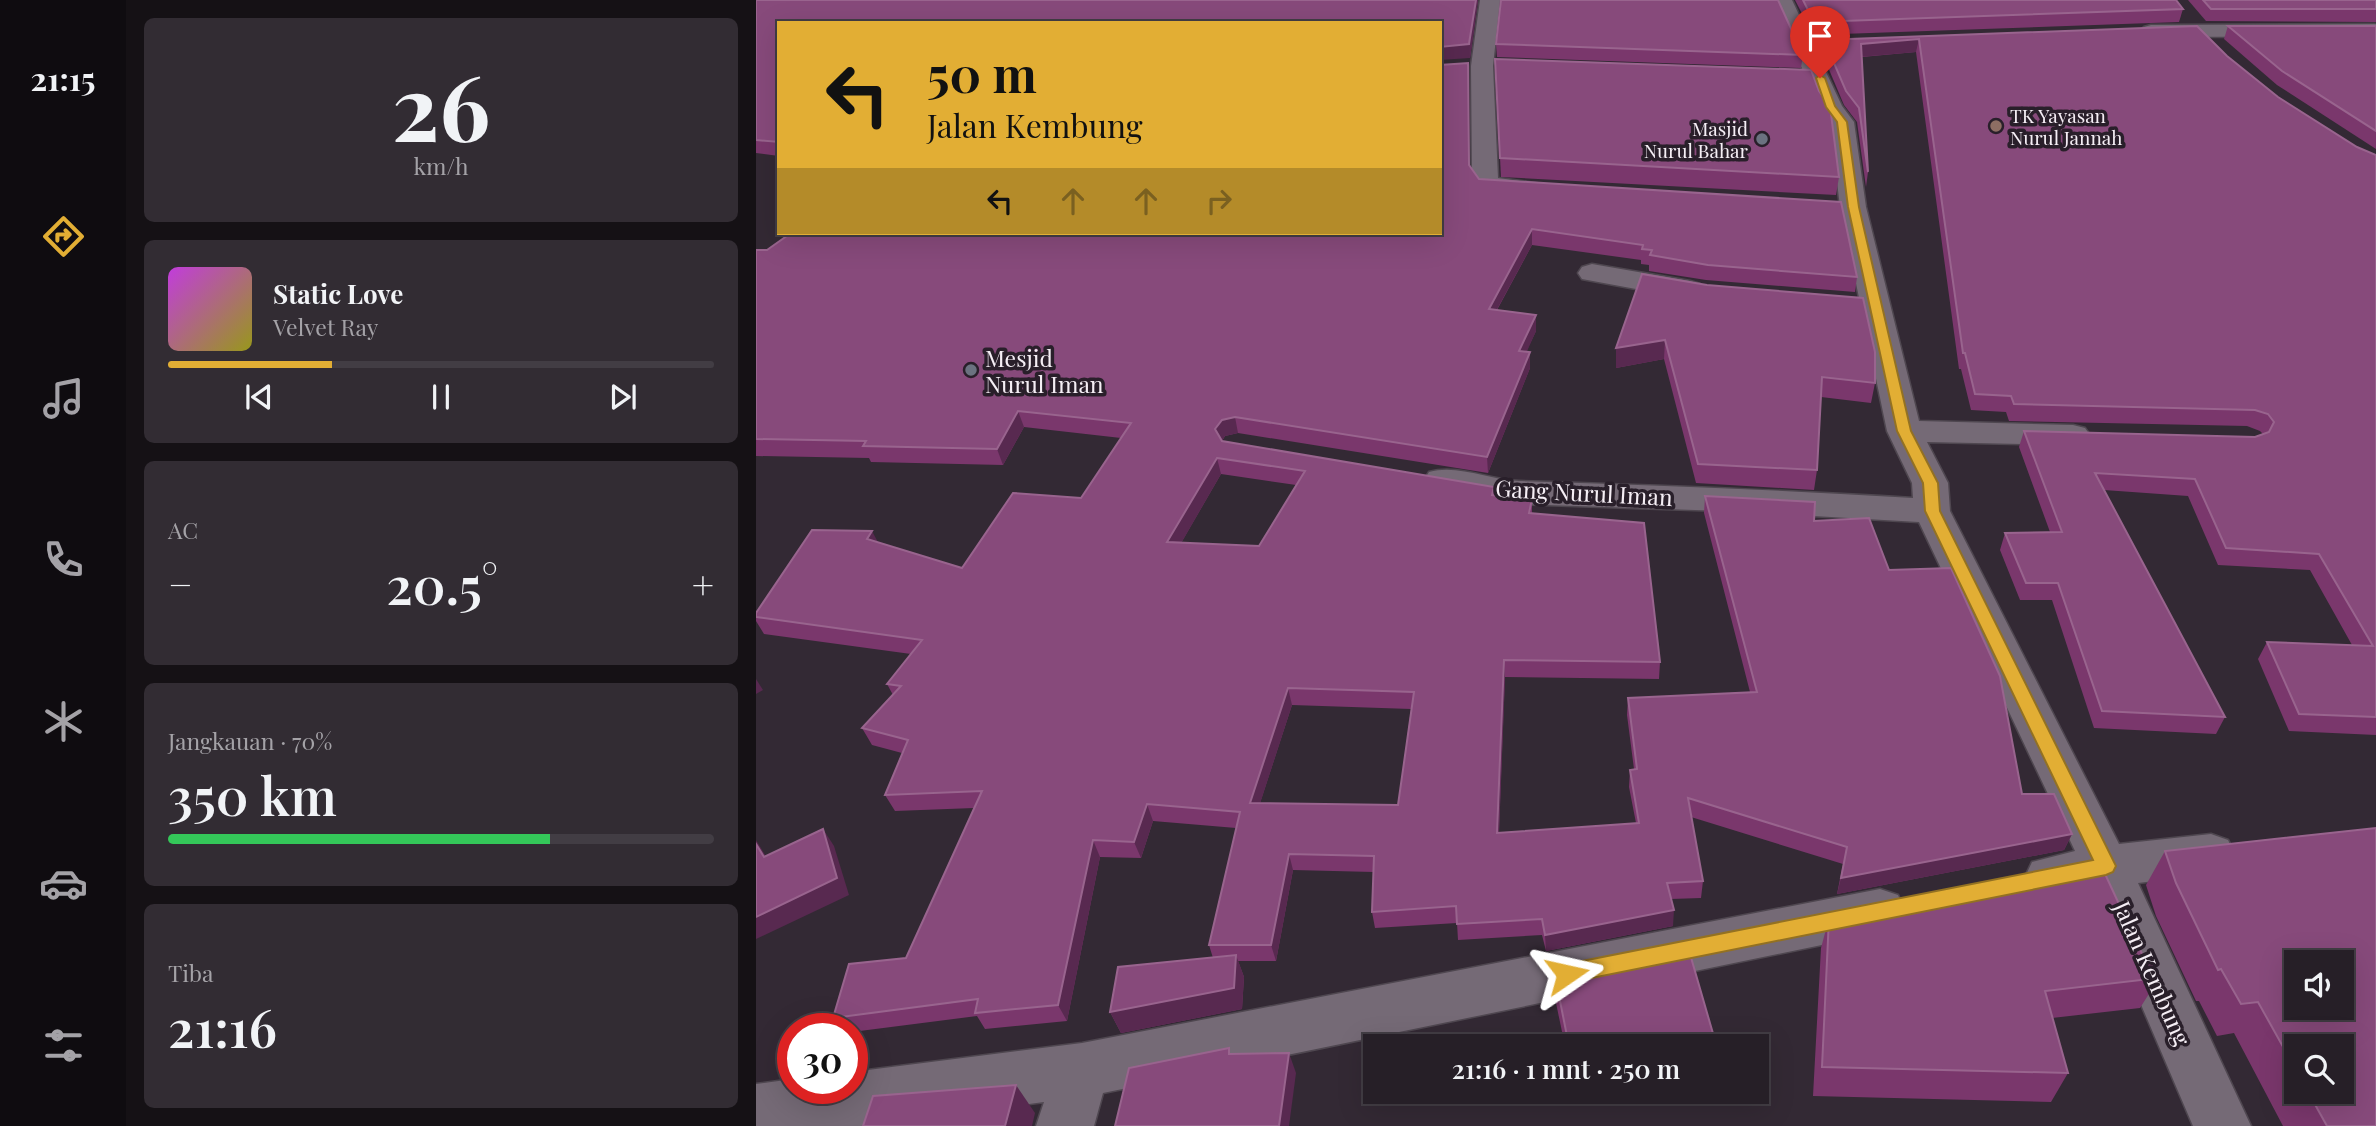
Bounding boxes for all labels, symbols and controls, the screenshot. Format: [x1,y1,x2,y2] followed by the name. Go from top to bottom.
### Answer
[1790,6,1850,78] pin
[1801,17,1839,55] icon: arrive
[927,40,1037,105] text: 50 m
[392,44,490,165] text: 26
[812,49,903,140] icon: left
[31,56,95,99] text: 21:15
[2010,102,2122,150] place label: TK Yayasan Nurul Jannah
[927,103,1143,146] text: Jalan Kembung
[1644,115,1749,163] place label: Masjid Nurul Bahar
[1988,118,2004,134] marker: TK Yayasan Nurul Jannah
[1754,131,1770,147] marker: Masjid Nurul Bahar
[413,150,469,181] text: km/h
[981,182,1019,220] icon: left
[1054,182,1092,220] icon: ahead
[1127,182,1165,220] icon: ahead
[1200,182,1238,220] icon: right
[39,212,88,261] icon: directions
[273,276,403,311] text: Static Love
[273,311,378,342] text: Velvet Ray
[985,342,1104,399] place label: Mesjid Nurul Iman
[963,362,979,378] marker: Mesjid Nurul Iman
[39,374,88,423] icon: music
[240,378,278,416] icon: previous
[422,378,460,416] icon: pause
[604,378,642,416] icon: next
[1495,472,1674,512] street label: Gang Nurul Iman
[168,514,198,545] text: AC
[39,535,88,584] icon: phone
[386,549,498,618] text: 20.5°
[168,558,193,609] text: −
[692,558,714,609] text: +
[39,697,88,746] icon: climate
[168,725,332,756] text: Jangkauan · 70%
[168,760,337,829] text: 350 km
[39,859,88,908] icon: car
[2107,895,2199,1050] street label: Jalan Kembung
[1530,937,1604,1011] position arrow
[2284,950,2354,1104] map controls
[2284,950,2354,1020] button: sound
[168,957,213,988] text: Tiba
[168,992,277,1061] text: 21:16
[777,1013,868,1104] speed limit sign: 30
[39,1021,88,1070] icon: filters
[2284,1034,2354,1104] button: search
[1452,1051,1680,1086] text: 21:16 · 1 mnt · 250 m

